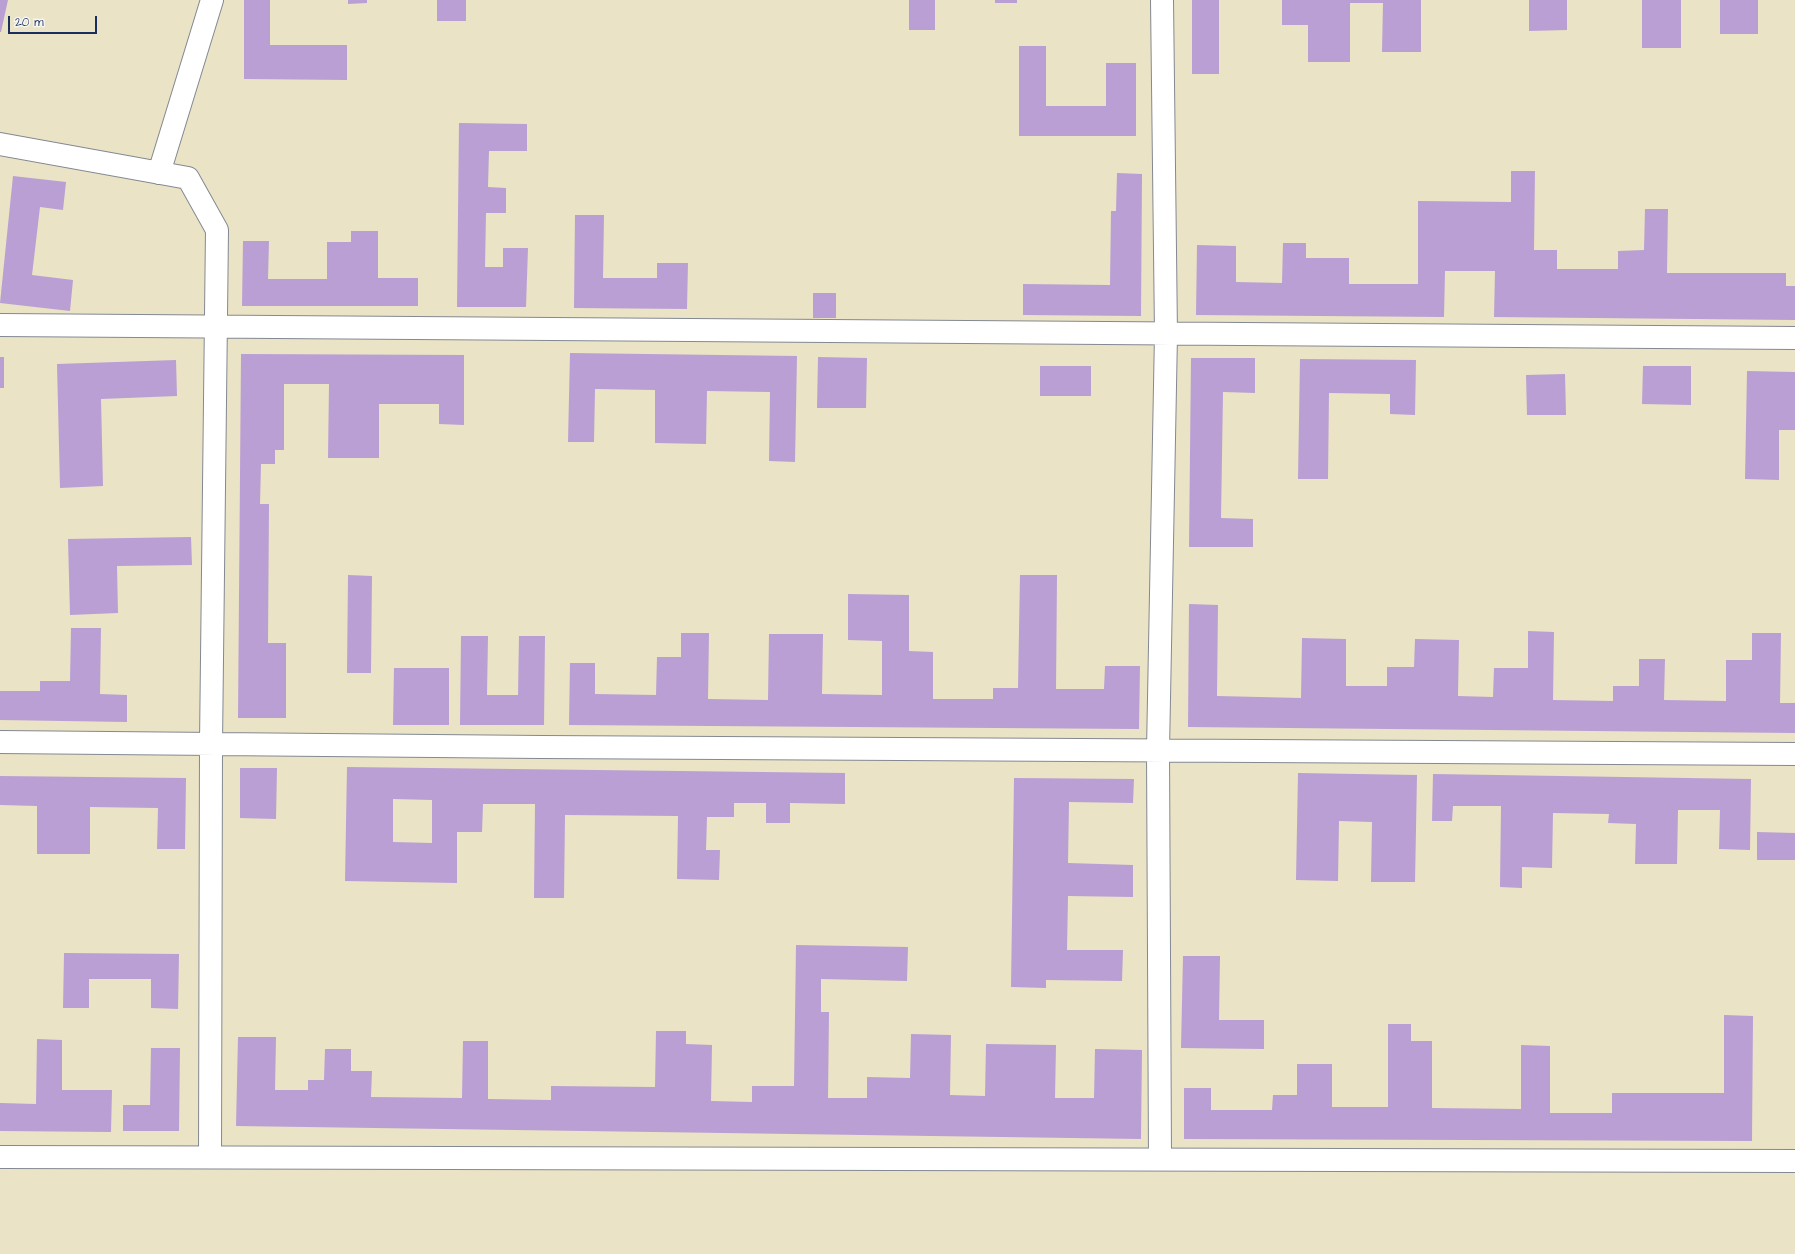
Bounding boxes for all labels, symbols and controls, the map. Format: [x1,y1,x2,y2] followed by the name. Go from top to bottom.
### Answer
[10,8,99,34] scale bar
[15,14,44,31] text: 20 m

